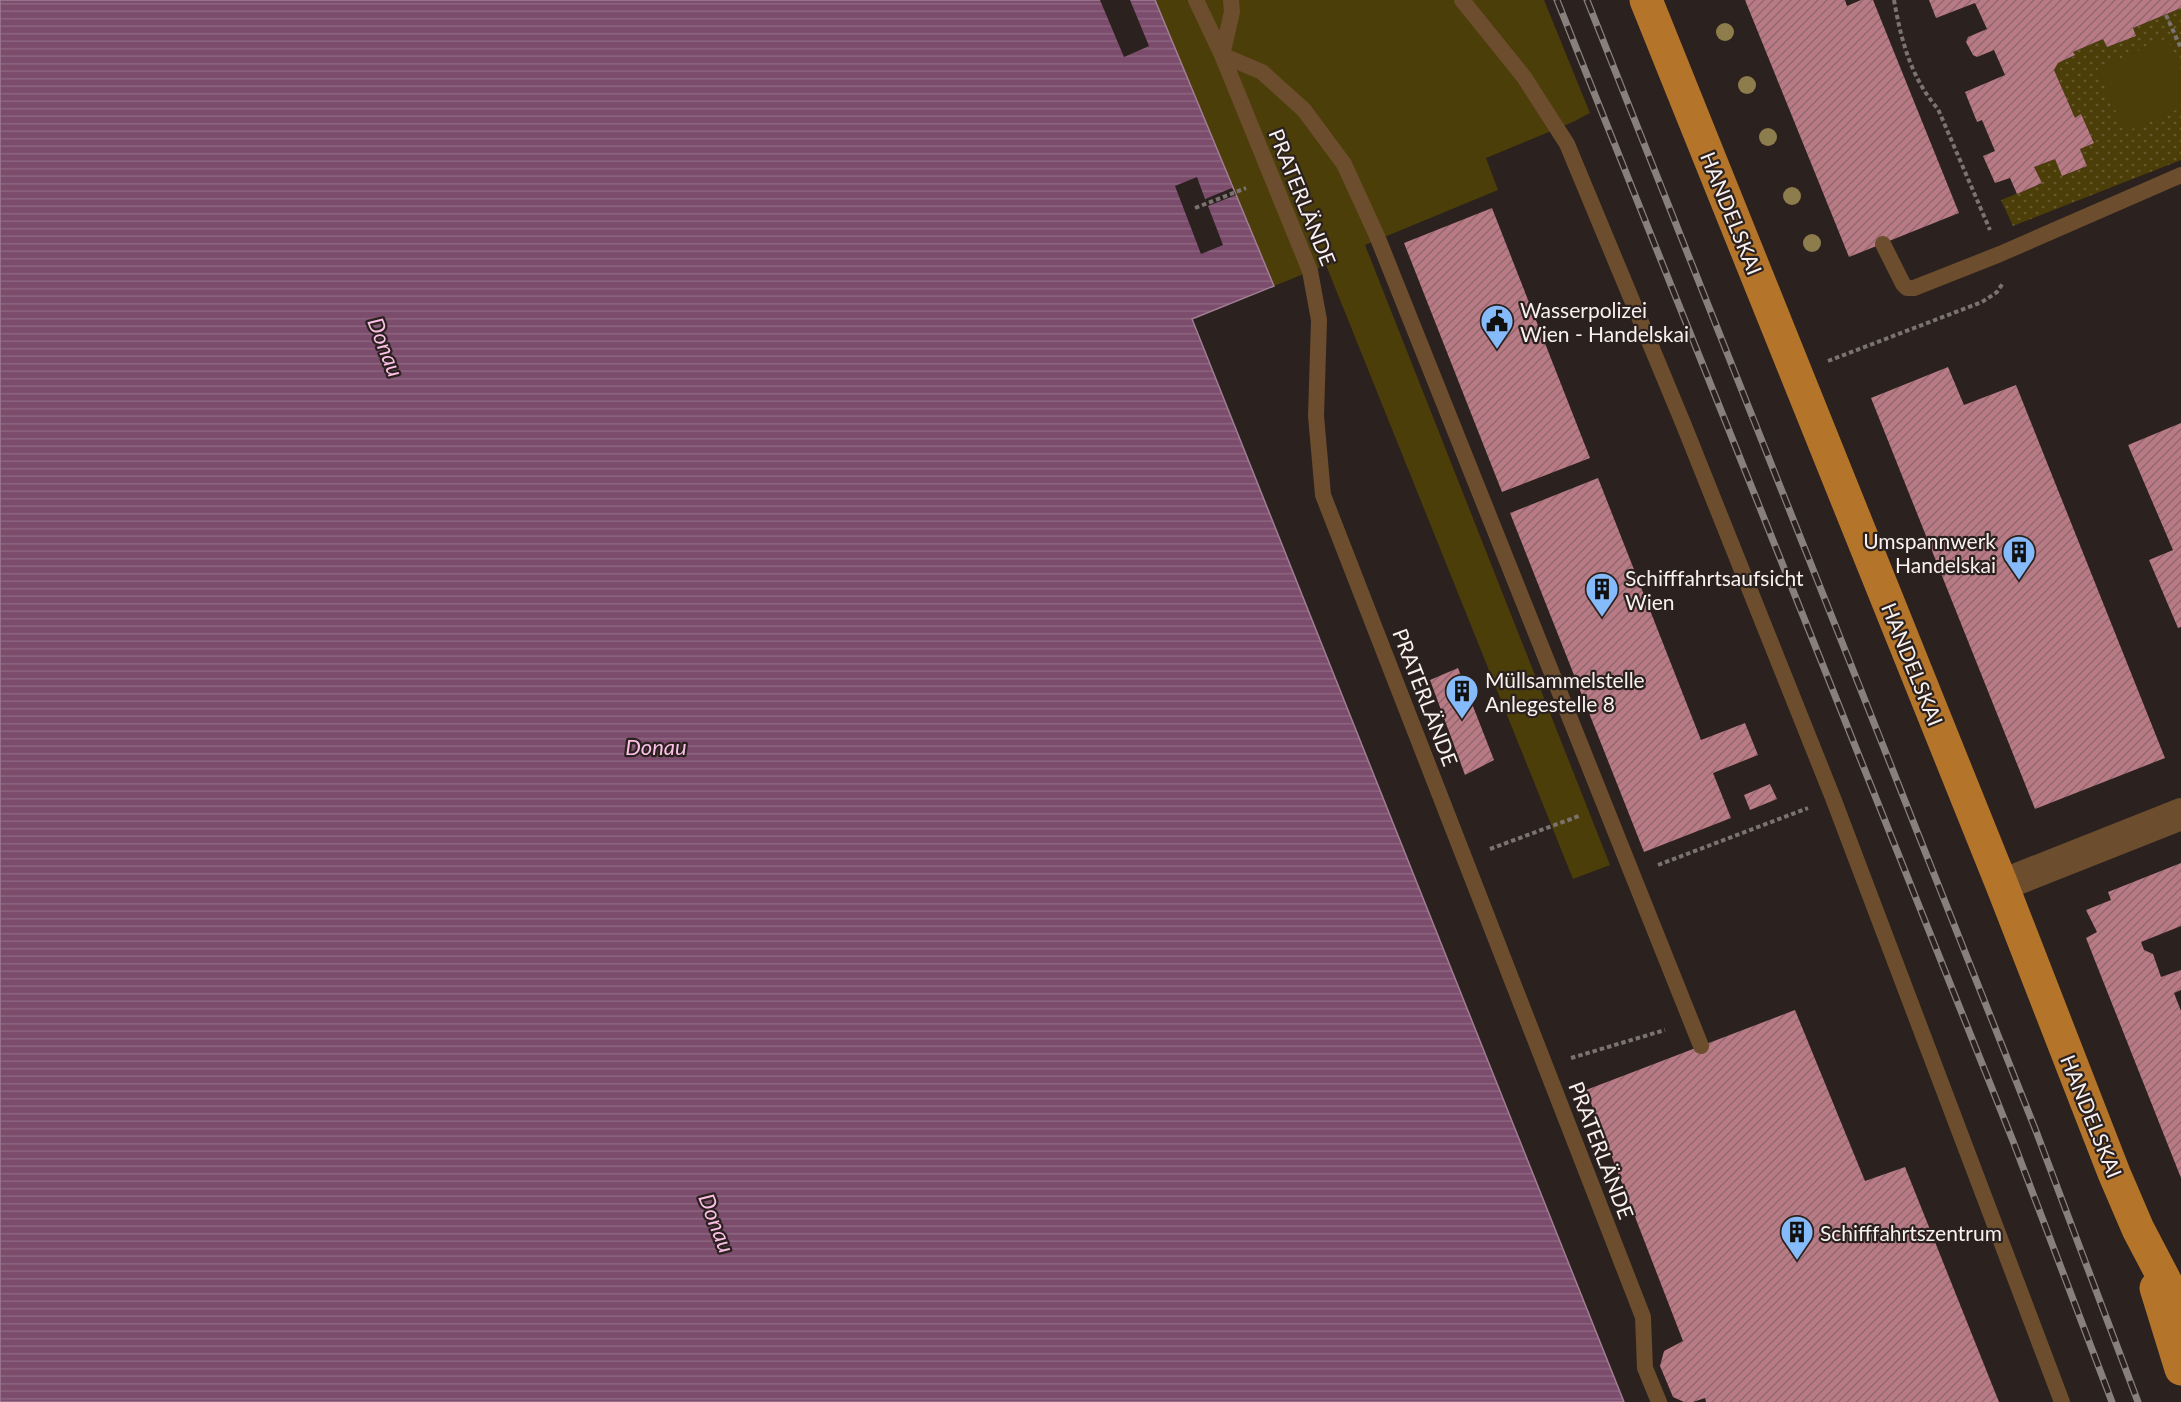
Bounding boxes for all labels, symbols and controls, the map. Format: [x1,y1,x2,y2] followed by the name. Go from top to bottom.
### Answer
[1264,125,1342,269] street label: PRATERLÄNDE
[1696,148,1768,278] street label: HANDELSKAI
[1520,297,1689,346] place label: Wasserpolizei Wien - Handelskai
[1479,303,1515,350] public building icon: Wasserpolizei Wien - Handelskai
[362,313,410,381] water label: Donau
[1863,528,1996,577] place label: Umspannwerk Handelskai
[2001,534,2037,581] building icon: Umspannwerk Handelskai
[1625,565,1804,614] place label: Schifffahrtsaufsicht Wien
[1584,571,1620,618] building icon: Schifffahrtsaufsicht Wien
[1877,599,1949,729] street label: HANDELSKAI
[1388,625,1464,769] street label: PRATERLÄNDE
[1485,667,1645,716] place label: Müllsammelstelle Anlegestelle 8
[1444,673,1480,720] building icon: Müllsammelstelle Anlegestelle 8
[625,733,687,760] water label: Donau
[2056,1051,2128,1181] street label: HANDELSKAI
[1564,1078,1640,1222] street label: PRATERLÄNDE
[693,1189,741,1257] water label: Donau
[1779,1214,1815,1261] building icon: Schifffahrtszentrum
[1820,1220,2002,1245] place label: Schifffahrtszentrum

